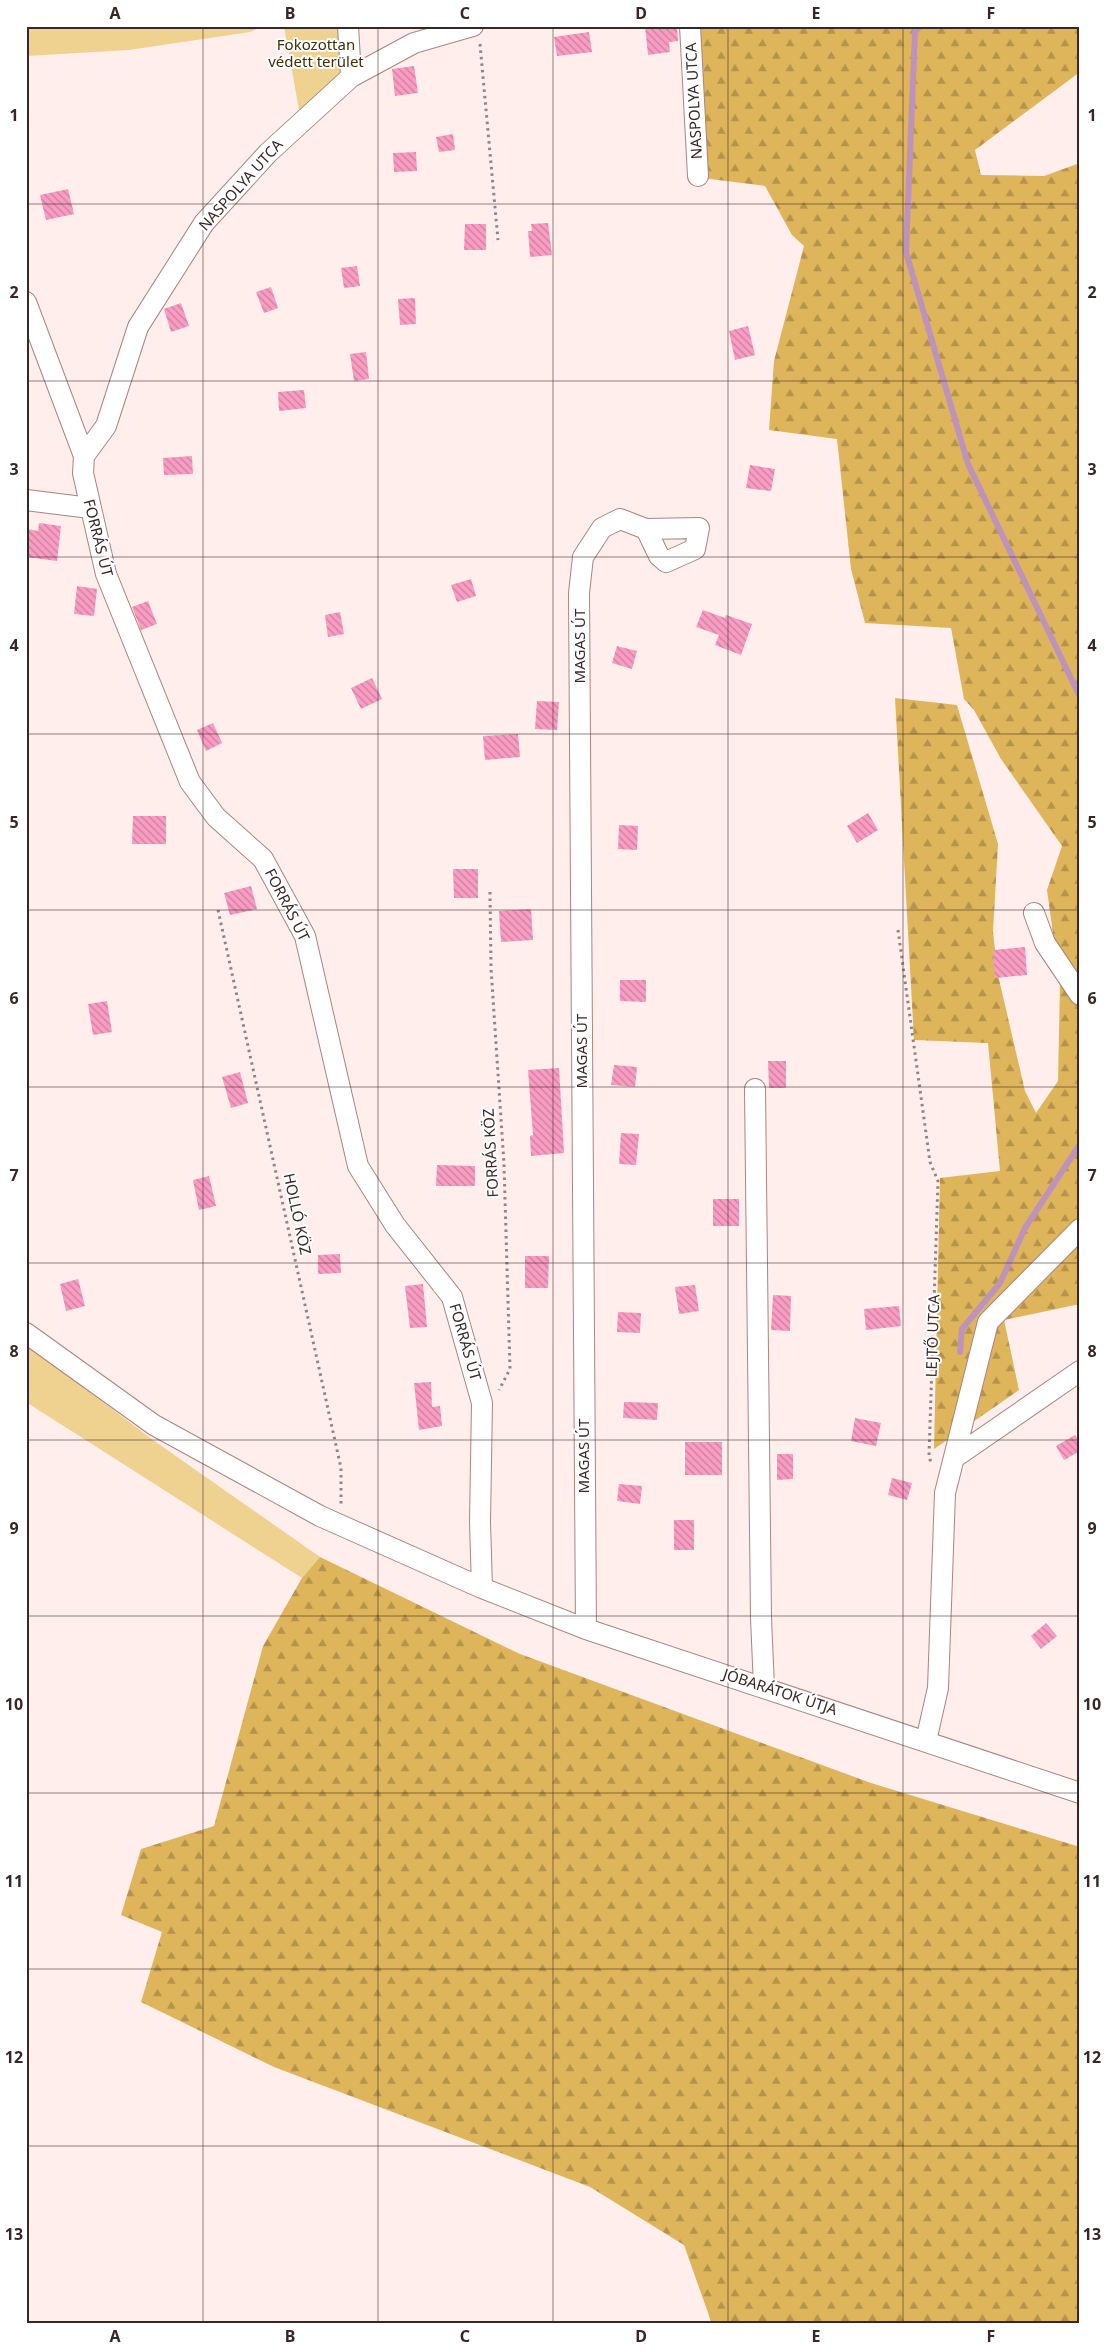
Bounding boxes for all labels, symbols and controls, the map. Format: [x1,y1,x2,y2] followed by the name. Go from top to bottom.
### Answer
[109,2,121,24] text: A
[285,2,295,24] text: B
[460,2,470,24] text: C
[635,2,647,24] text: D
[812,2,821,24] text: E
[987,2,995,24] text: F
[268,34,364,71] park label: Fokozottan védett terület
[680,42,706,160] street label: NASPOLYA UTCA
[9,104,19,126] text: 1
[1087,104,1097,126] text: 1
[194,134,287,234] street label: NASPOLYA UTCA
[9,281,19,303] text: 2
[1087,281,1097,303] text: 2
[9,458,19,480] text: 3
[1087,458,1097,480] text: 3
[80,497,118,579] street label: FORRÁS ÚT
[569,608,589,683] street label: MAGAS ÚT
[9,634,19,656] text: 4
[1087,634,1097,656] text: 4
[9,811,19,833] text: 5
[1087,811,1097,833] text: 5
[261,865,315,945] street label: FORRÁS ÚT
[9,987,19,1009] text: 6
[1087,987,1097,1009] text: 6
[571,1013,591,1088] street label: MAGAS ÚT
[478,1108,502,1198] street label: FORRÁS KÖZ
[9,1164,19,1186] text: 7
[1087,1164,1097,1186] text: 7
[280,1171,316,1256] street label: HOLLÓ KÖZ
[921,1294,943,1378] street label: LEJTŐ UTCA
[445,1301,487,1383] street label: FORRÁS ÚT
[9,1340,19,1362] text: 8
[1087,1340,1097,1362] text: 8
[573,1418,593,1493] street label: MAGAS ÚT
[9,1517,19,1539] text: 9
[1087,1517,1097,1539] text: 9
[719,1663,840,1719] street label: JÓBARÁTOK ÚTJA
[5,1693,23,1715] text: 10
[1083,1693,1101,1715] text: 10
[5,1870,23,1892] text: 11
[1083,1870,1101,1892] text: 11
[5,2046,23,2068] text: 12
[1083,2046,1101,2068] text: 12
[5,2223,23,2245] text: 13
[1083,2223,1101,2245] text: 13
[109,2325,121,2347] text: A
[285,2325,295,2347] text: B
[460,2325,470,2347] text: C
[635,2325,647,2347] text: D
[812,2325,821,2347] text: E
[987,2325,995,2347] text: F

